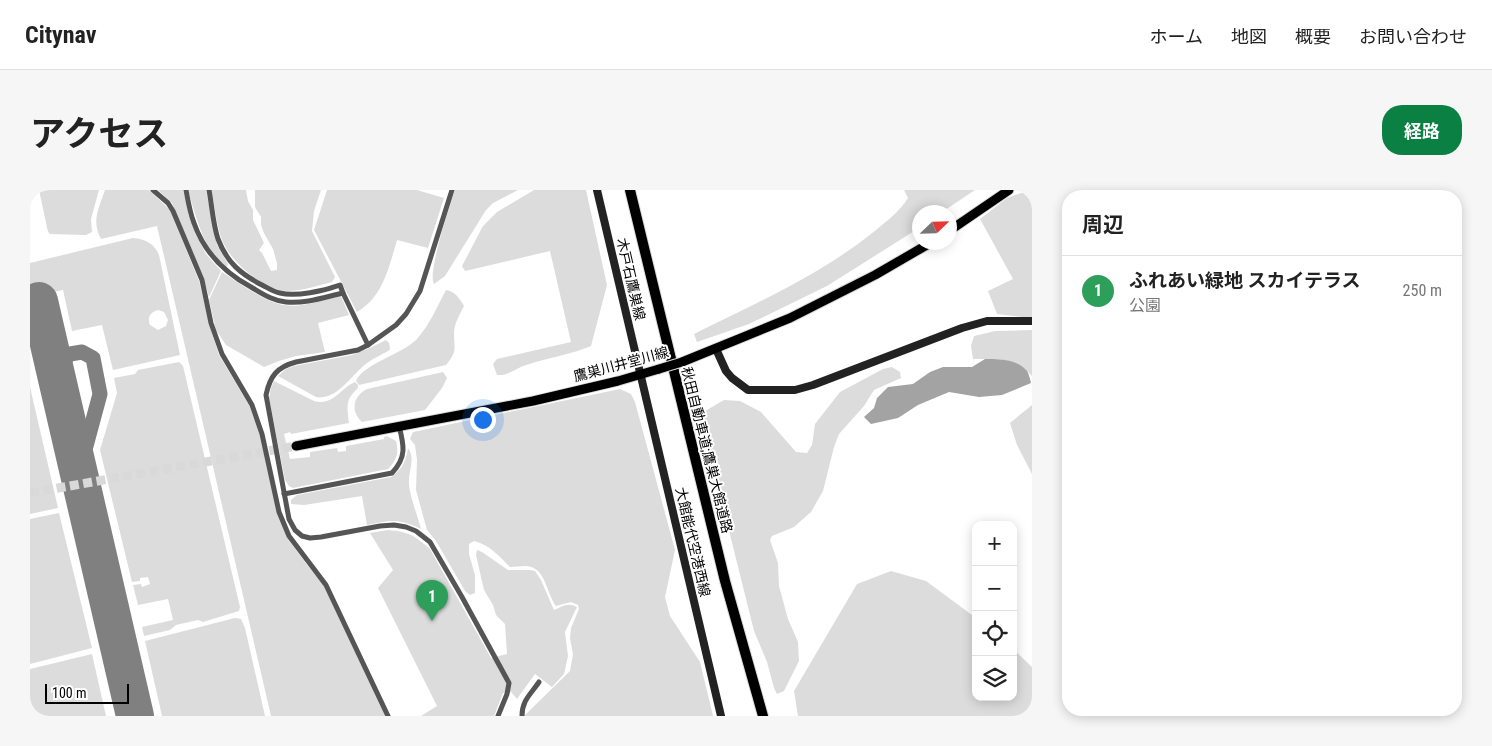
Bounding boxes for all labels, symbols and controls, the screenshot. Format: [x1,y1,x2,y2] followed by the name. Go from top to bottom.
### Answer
[25,21,96,49] text: Citynav
[1150,26,1203,47] text: ホーム
[1231,26,1267,47] text: 地図
[1295,26,1331,47] text: 概要
[1359,26,1467,47] text: お問い合わせ
[1382,105,1462,155] button: 経路
[30,114,168,155] text: アクセス
[912,205,957,250] north arrow
[1082,213,1124,237] text: 周辺
[614,236,648,322] street label: 木戸石鷹巣線
[1129,269,1361,292] text: ふれあい緑地 スカイテラス
[1094,281,1102,300] text: 1
[1403,281,1442,300] text: 250 m
[1129,296,1161,315] text: 公園
[572,344,670,384] street label: 鷹巣川井堂川線
[679,365,735,535] street label: 秋田自動車道;鷹巣大館道路
[470,407,496,433] your location
[673,486,713,598] street label: 大館能代空港西線
[972,521,1017,701] map controls
[972,521,1017,566] button: +
[972,566,1017,611] button: −
[416,580,448,621] pin: 1
[972,611,1017,656] button: locate
[972,656,1017,701] button: layers
[45,681,129,704] scale bar
[52,685,87,701] text: 100 m

